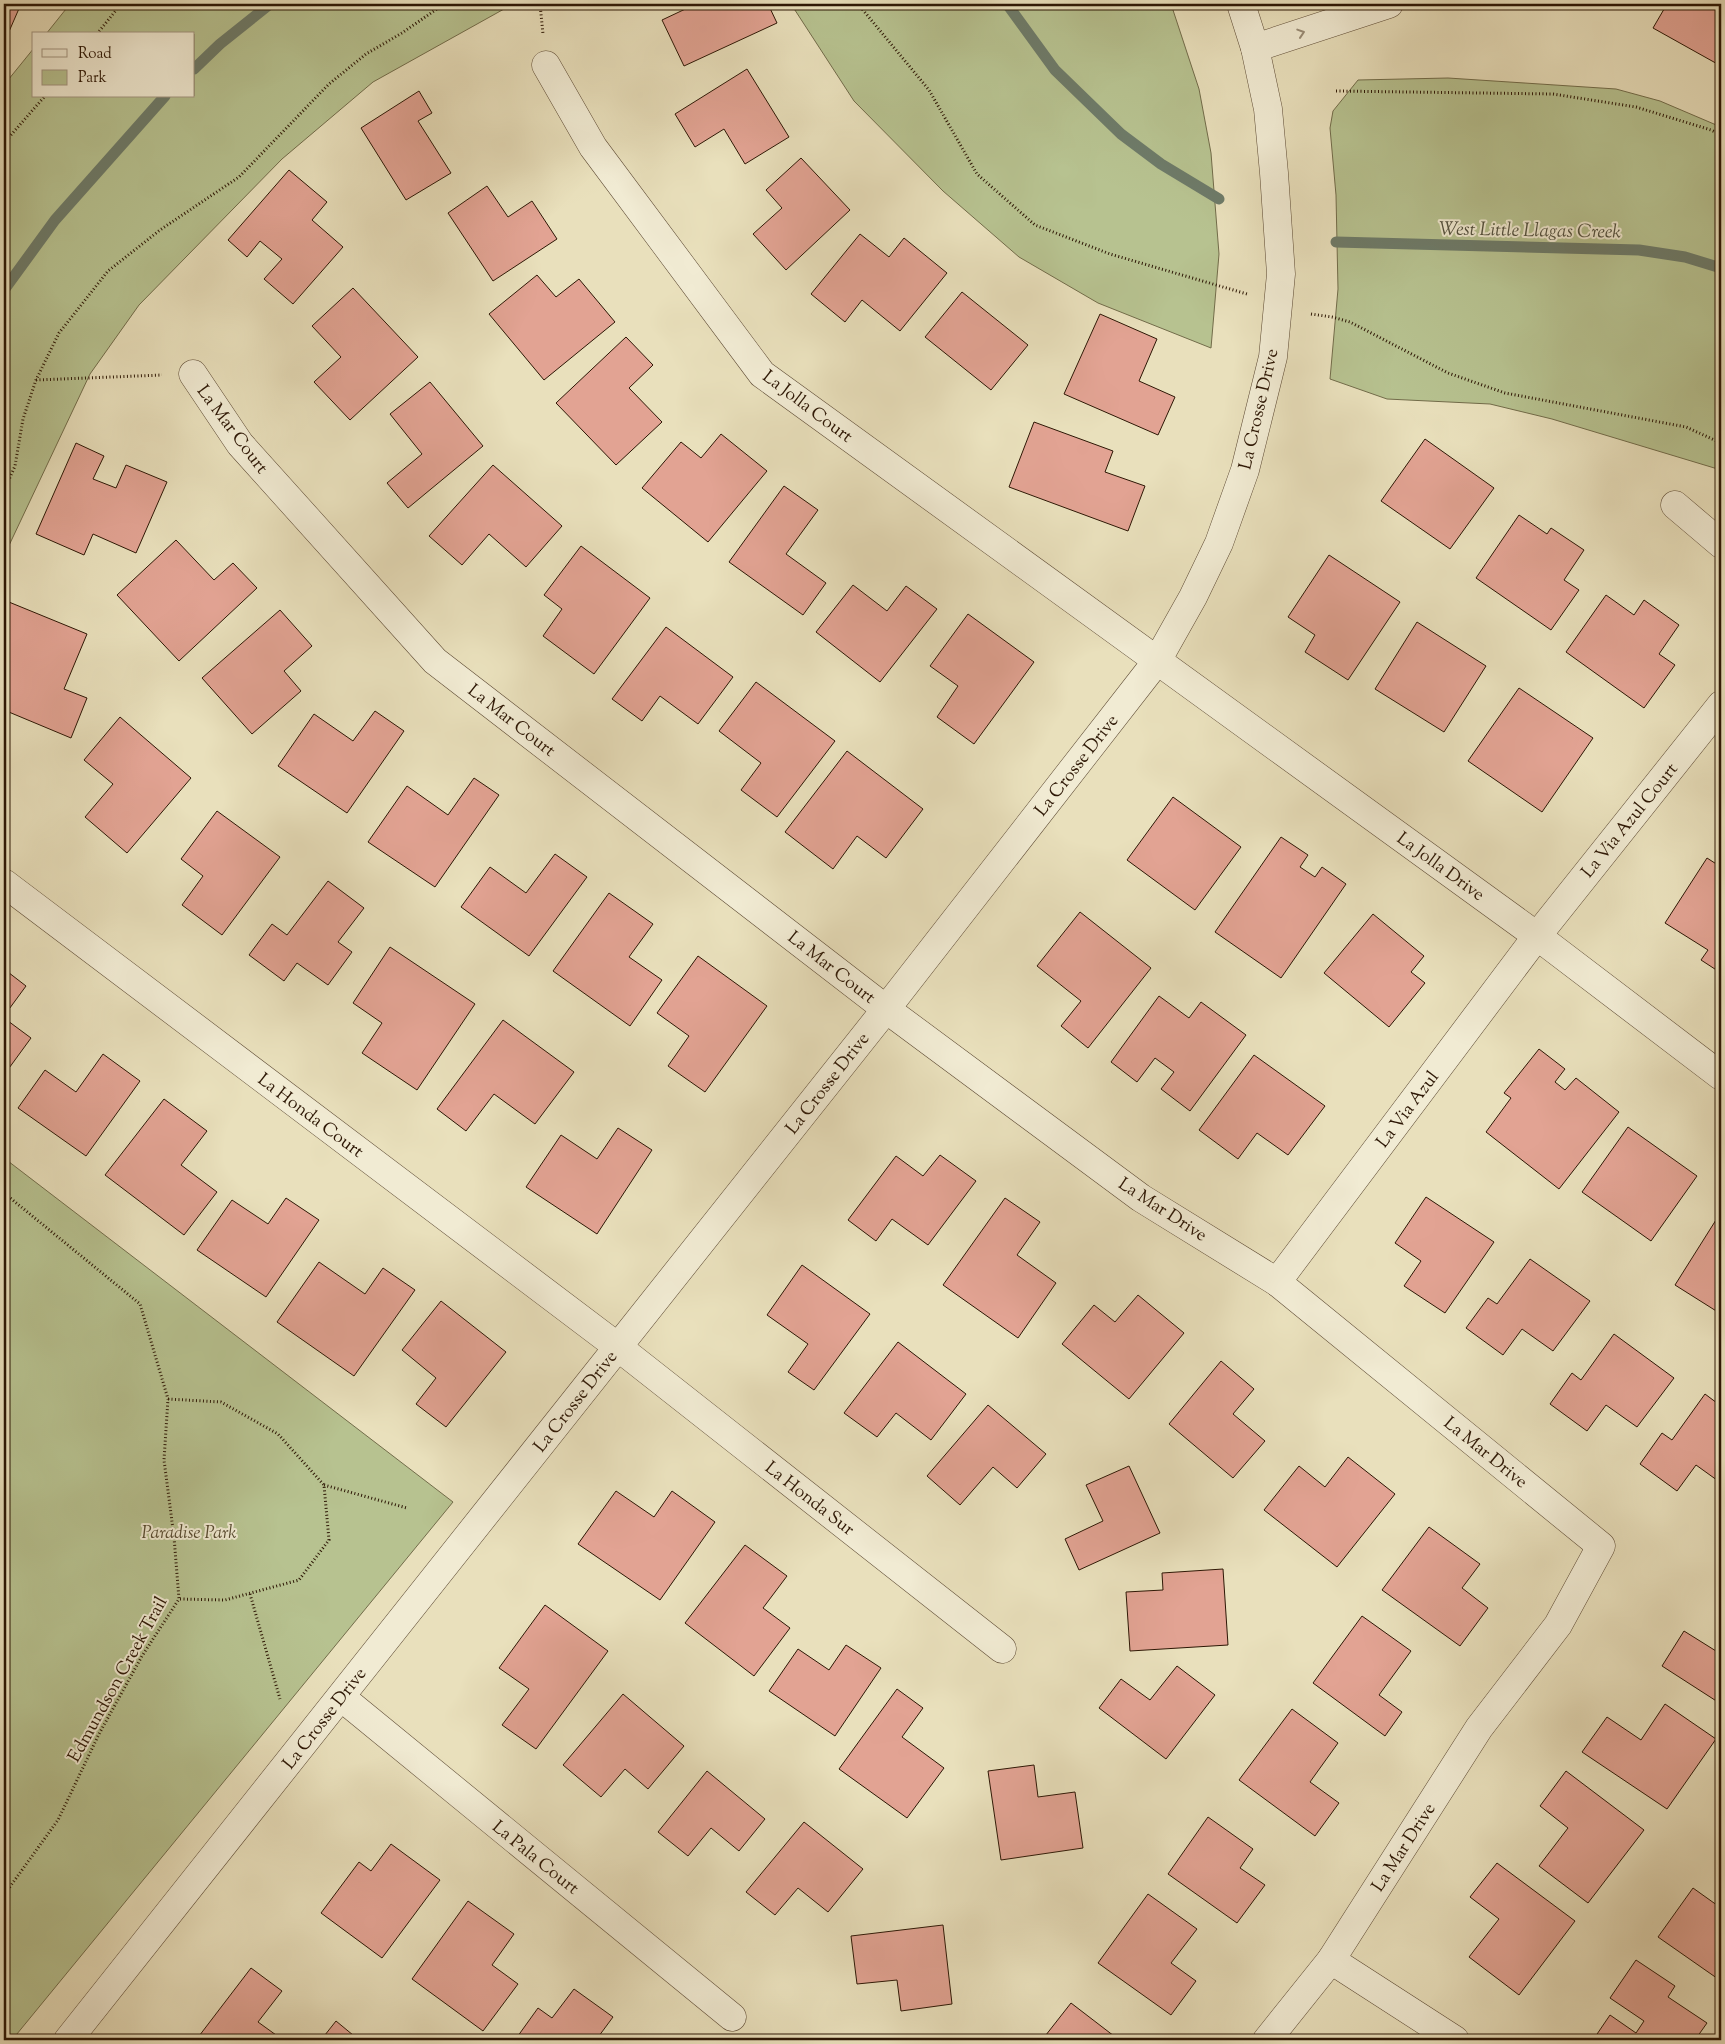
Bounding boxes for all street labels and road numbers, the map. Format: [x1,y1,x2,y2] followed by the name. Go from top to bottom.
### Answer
[1233,346,1287,473] street label: La Crosse Drive
[756,365,857,450] street label: La Jolla Court
[189,380,273,480] street label: La Mar Court
[461,679,560,764] street label: La Mar Court
[1029,710,1126,823] street label: La Crosse Drive
[1576,758,1685,884] street label: La Via Azul Court
[1390,827,1489,909] street label: La Jolla Drive
[781,926,880,1011] street label: La Mar Court
[780,1028,877,1141] street label: La Crosse Drive
[1371,1066,1446,1154] street label: La Via Azul
[251,1068,368,1165] street label: La Honda Court
[1112,1172,1212,1249] street label: La Mar Drive
[528,1346,625,1459] street label: La Crosse Drive
[1437,1412,1532,1496] street label: La Mar Drive
[758,1456,859,1543] street label: La Honda Sur
[62,1592,175,1767] street label: Edmundson Creek Trail
[277,1663,374,1776] street label: La Crosse Drive
[1366,1798,1443,1898] street label: La Mar Drive
[486,1815,584,1902] street label: La Pala Court

